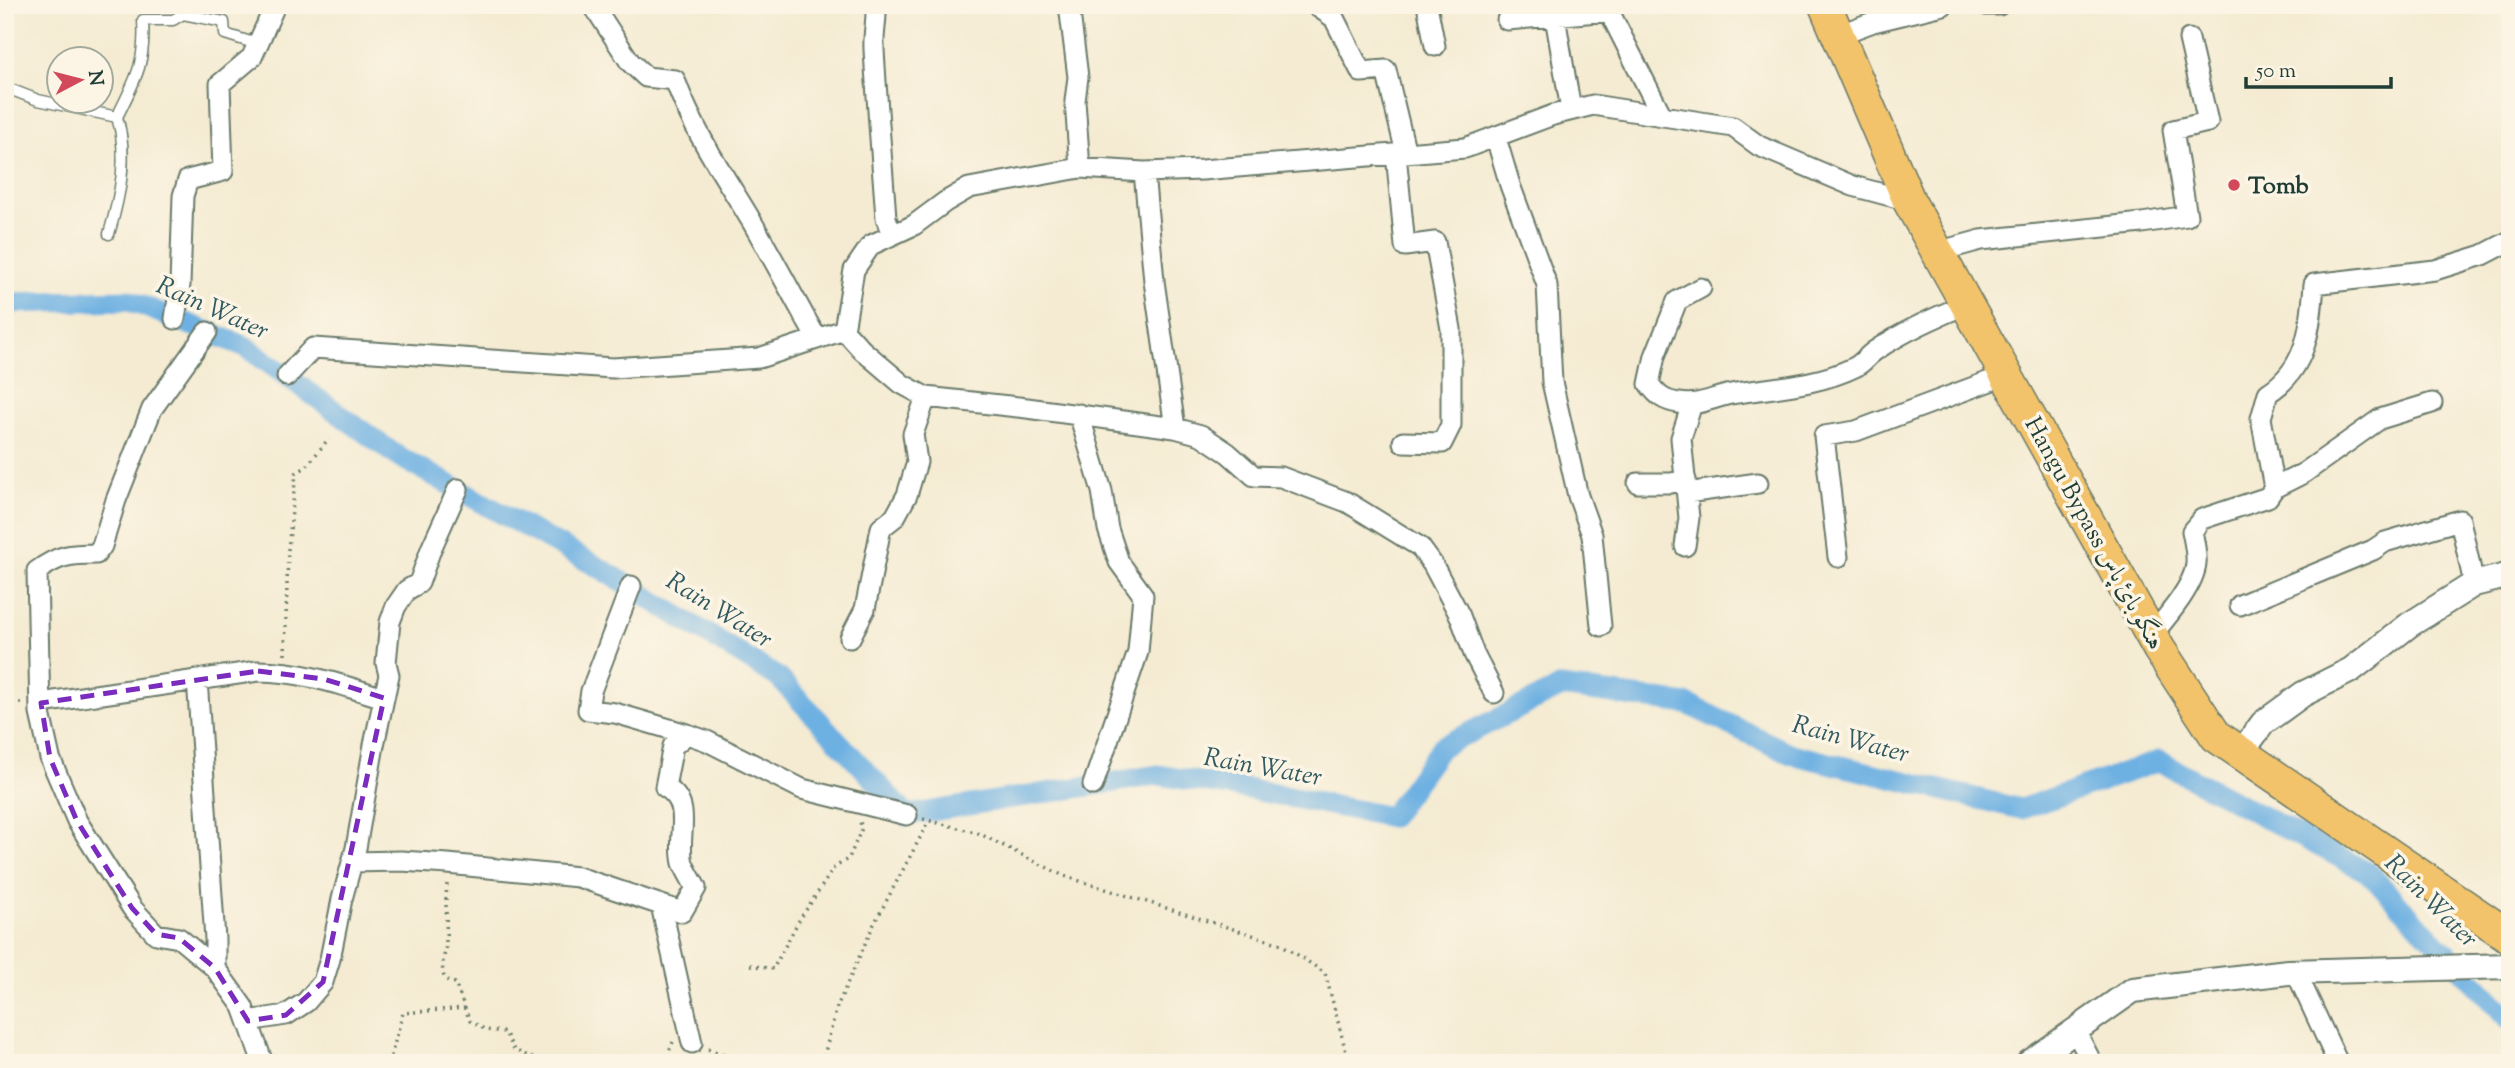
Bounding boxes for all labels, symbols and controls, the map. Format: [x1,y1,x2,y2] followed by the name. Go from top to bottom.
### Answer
[46,46,116,116] north arrow
[2246,46,2391,90] scale bar
[2255,57,2296,87] text: 50 m
[80,69,109,87] text: N
[2248,170,2309,204] place label: Tomb
[2226,177,2242,193] marker: Tomb
[150,268,274,350] water label: Rain Water
[2015,411,2172,657] street label: Hangu Bypass ہنگو بائ پاس
[658,564,779,658] water label: Rain Water
[1788,707,1913,774] water label: Rain Water
[1201,740,1325,797] water label: Rain Water
[2375,846,2486,957] water label: Rain Water

